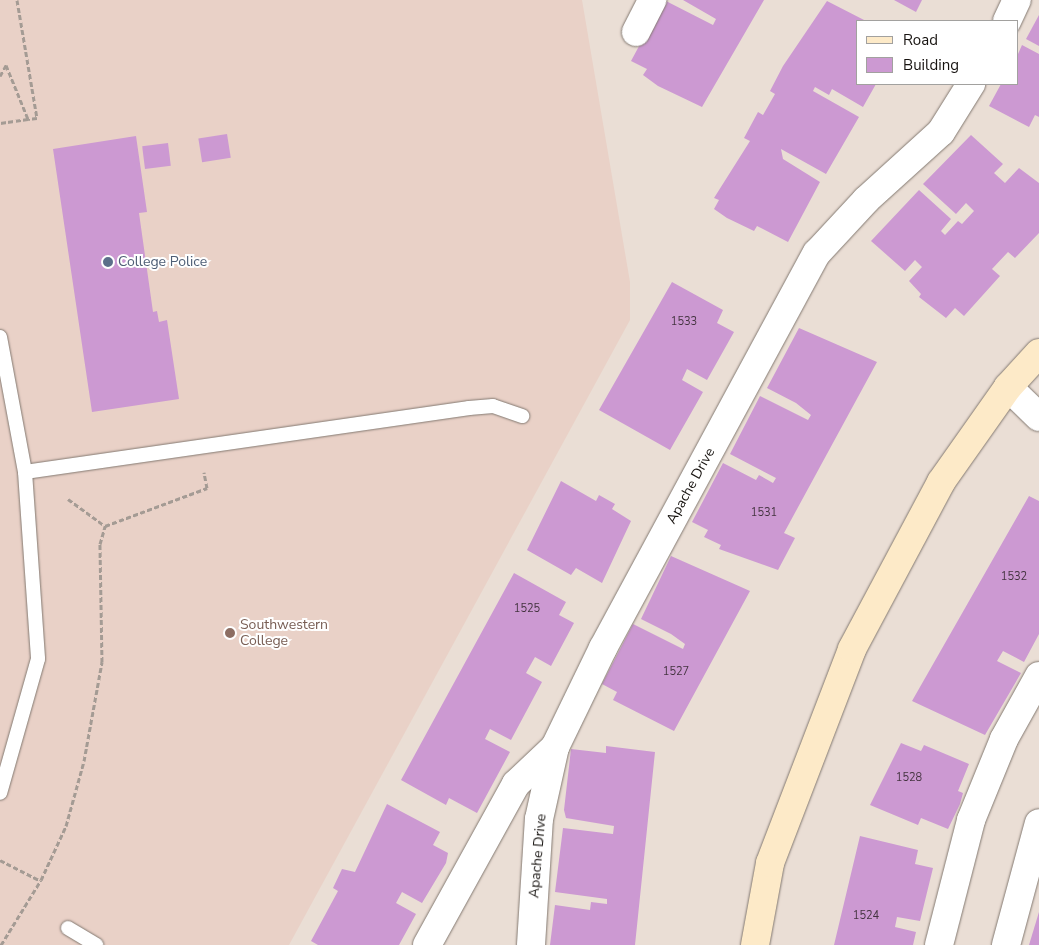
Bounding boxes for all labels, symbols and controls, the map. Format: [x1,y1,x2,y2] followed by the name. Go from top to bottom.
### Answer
[856,20,1019,85] legend
[903,30,938,50] text: Road
[903,55,959,75] text: Building
[118,254,207,270] place label: College Police
[102,256,114,268] marker: College Police
[671,315,697,329] house number: 1533
[663,445,719,527] street label: Apache Drive
[751,506,777,520] house number: 1531
[1001,570,1027,584] house number: 1532
[514,602,540,616] house number: 1525
[240,617,328,650] place label: Southwestern College
[224,627,236,639] marker: Southwestern College
[663,665,689,679] house number: 1527
[896,771,922,785] house number: 1528
[526,813,550,899] street label: Apache Drive
[853,909,879,923] house number: 1524

